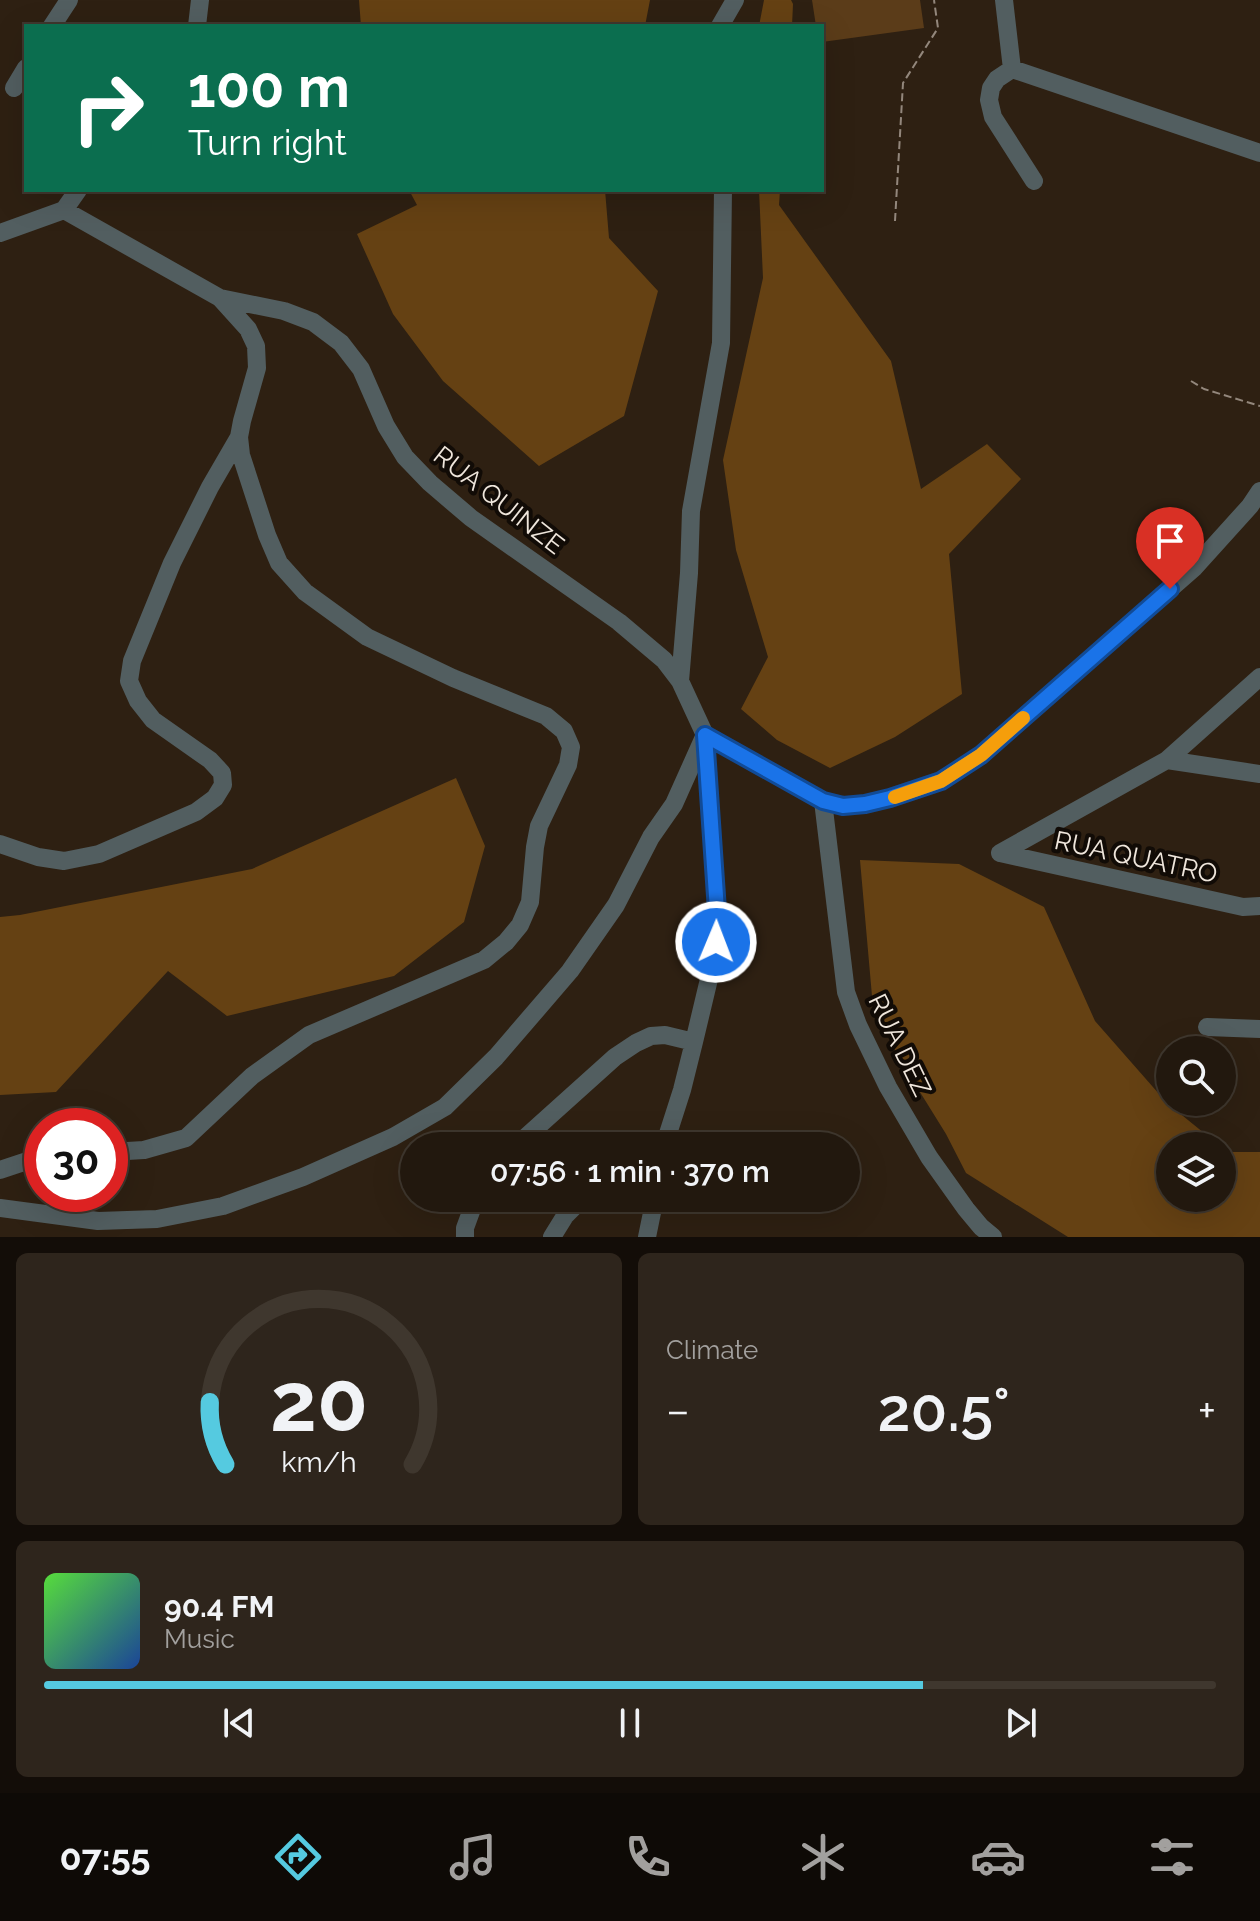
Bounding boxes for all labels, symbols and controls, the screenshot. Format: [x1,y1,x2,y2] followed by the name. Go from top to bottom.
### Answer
[188,54,350,120] text: 100 m
[56,56,160,160] icon: right
[188,121,347,163] text: Turn right
[428,440,570,560] street label: RUA QUINZE
[1136,507,1204,589] pin
[1148,519,1192,563] icon: arrive
[1052,825,1220,889] street label: RUA QUATRO
[674,900,758,984] position arrow
[862,989,938,1101] street label: RUA DEZ
[1156,1036,1236,1212] map controls
[1156,1036,1236,1116] button: search
[24,1108,128,1212] speed limit sign: 30
[1156,1132,1236,1212] button: layers
[490,1154,770,1189] text: 07:56 · 1 min · 370 m
[666,1335,758,1365] text: Climate
[270,1353,368,1450] text: 20
[878,1375,1010,1445] text: 20.5°
[666,1385,690,1436] text: −
[1198,1385,1216,1436] text: +
[281,1445,357,1479] text: km/h
[164,1589,274,1624] text: 90.4 FM
[164,1624,235,1654] text: Music
[217,1701,261,1745] icon: previous
[608,1701,652,1745] icon: pause
[999,1701,1043,1745] icon: next
[270,1829,326,1885] icon: directions
[445,1829,501,1885] icon: music
[620,1829,676,1885] icon: phone
[795,1829,851,1885] icon: climate
[970,1829,1026,1885] icon: car
[1144,1829,1200,1885] icon: filters
[59,1836,151,1878] text: 07:55

